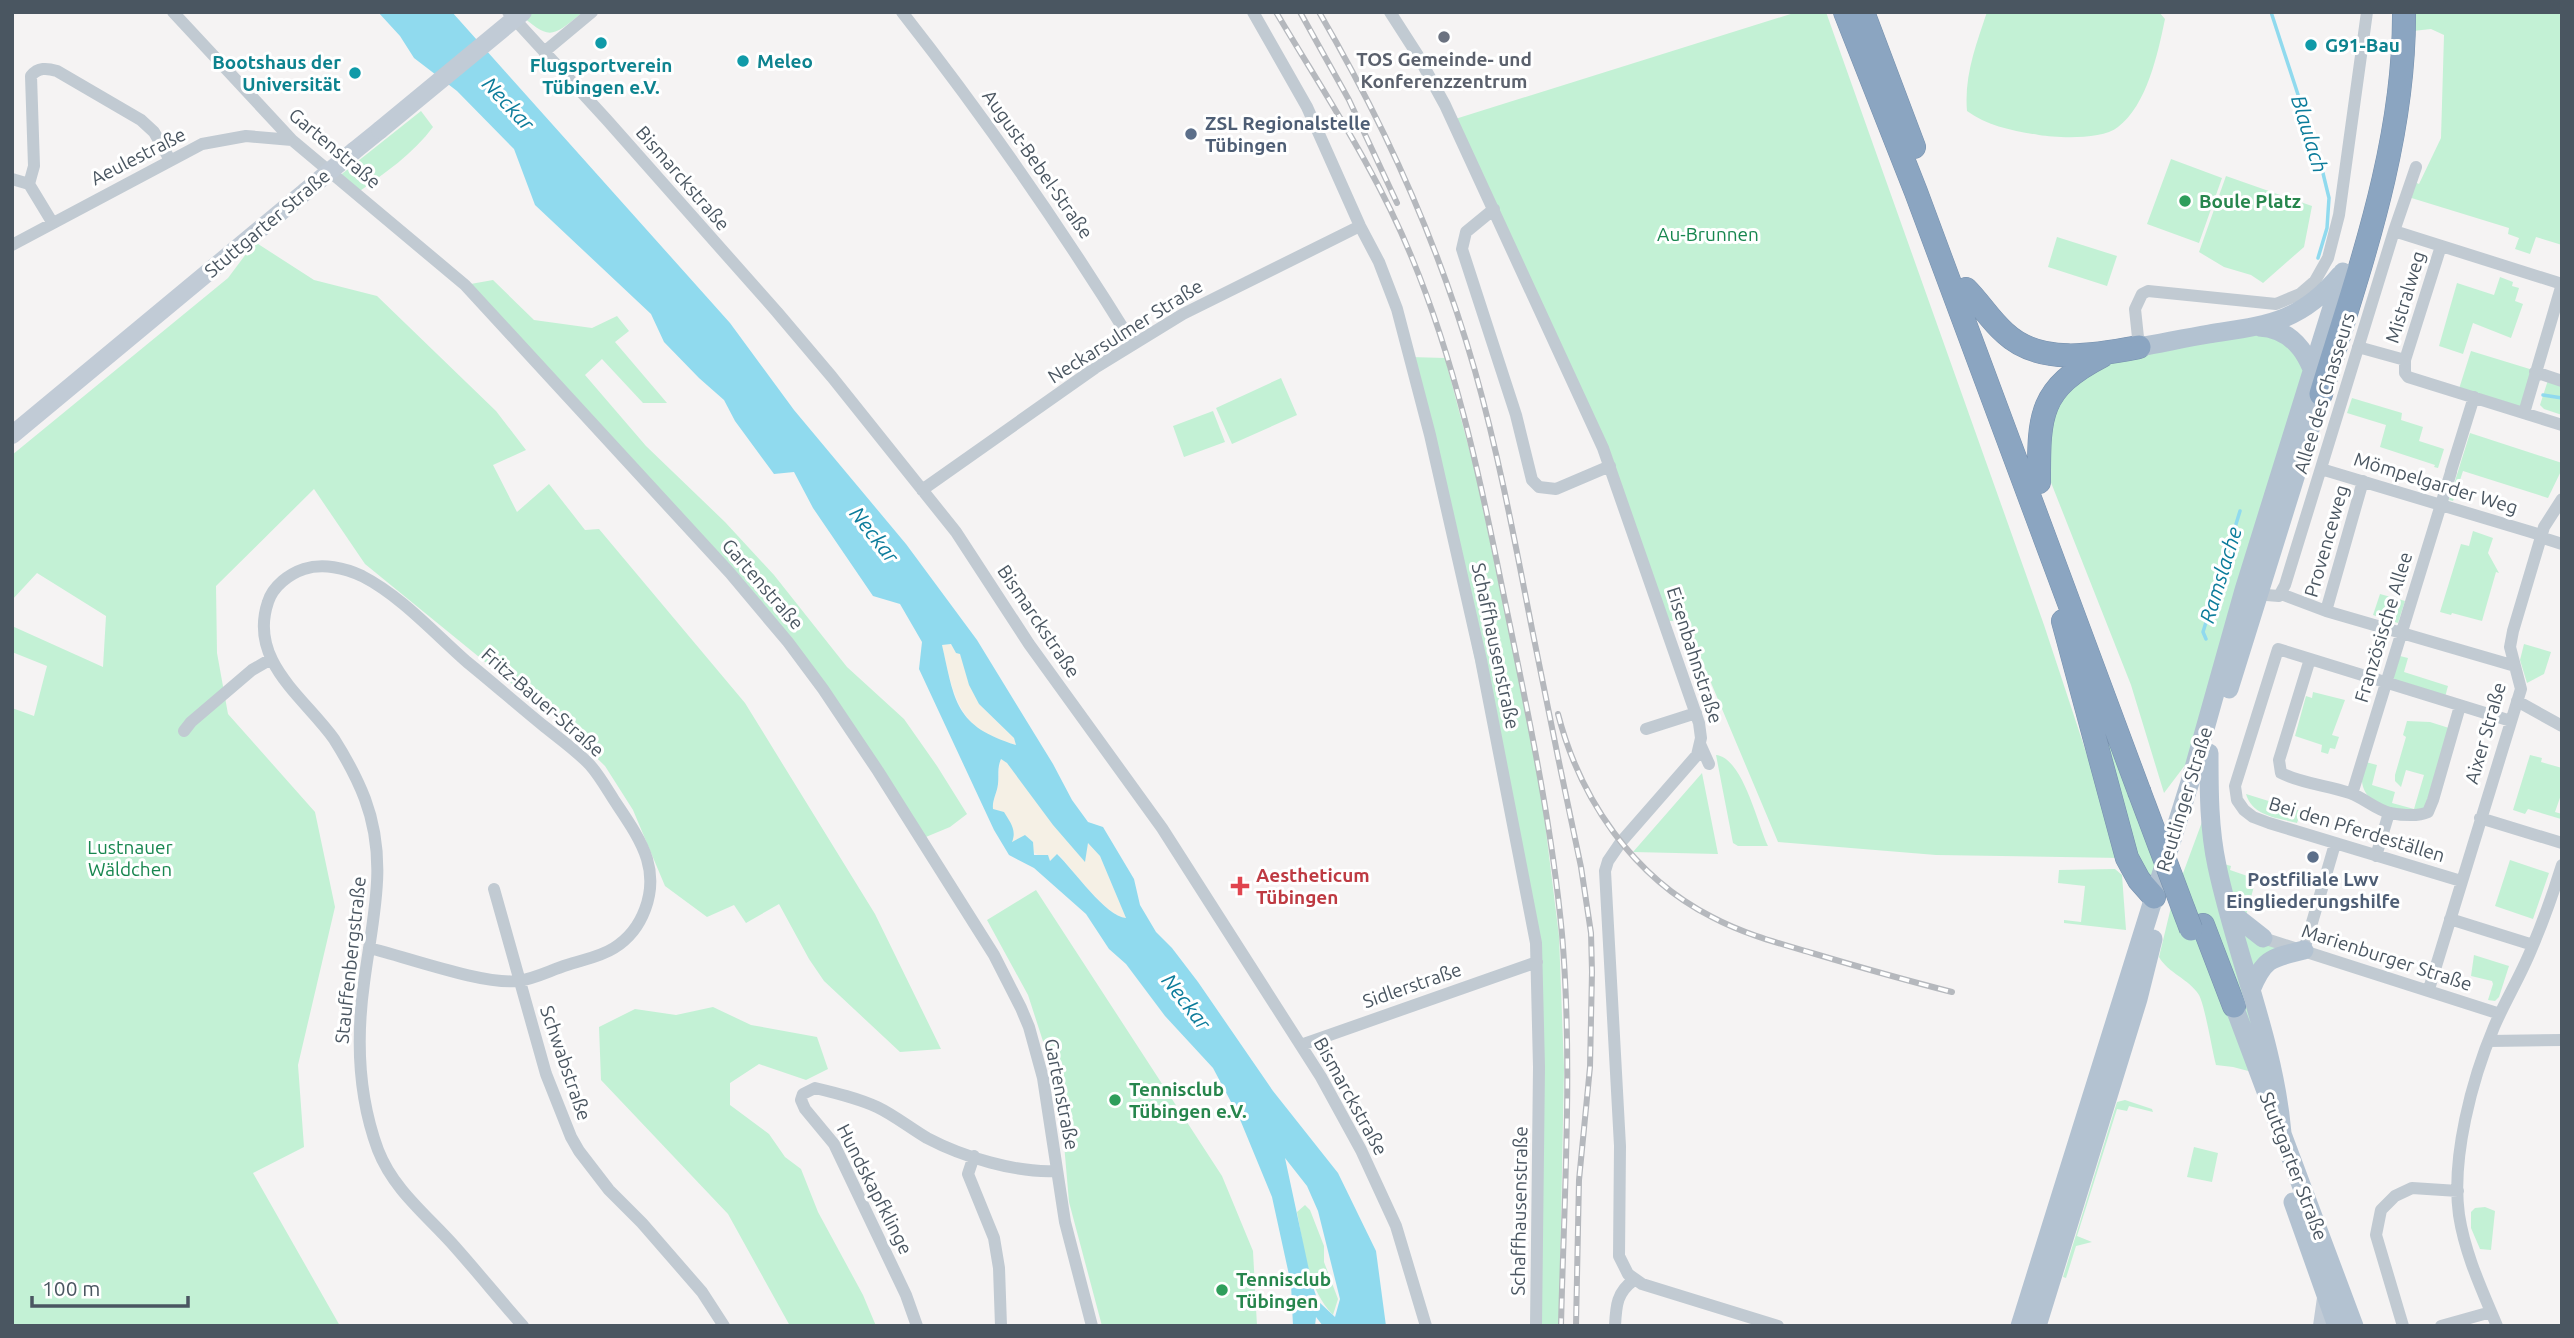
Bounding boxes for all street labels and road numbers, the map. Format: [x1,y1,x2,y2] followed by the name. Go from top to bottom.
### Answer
[978,85,1098,243] street label: August-Bebel-Straße
[285,103,385,193] street label: Gartenstraße
[632,121,734,235] street label: Bismarckstraße
[87,123,189,189] street label: Aeulestraße
[200,164,334,282] street label: Stuttgarter Straße
[2381,248,2429,346] street label: Mistralweg
[1044,274,1206,388] street label: Neckarsulmer Straße
[2289,310,2359,476] street label: Allee des Chasseurs
[2351,448,2521,518] street label: Mömpelgarder Weg
[2299,482,2353,600] street label: Provenceweg
[718,534,808,634] street label: Gartenstraße
[2350,549,2416,705] street label: Französische Allee
[993,560,1085,682] street label: Bismarckstraße
[1468,561,1524,731] street label: Schaffhausenstraße
[1663,584,1727,726] street label: Eisenbahnstraße
[477,643,609,761] street label: Fritz-Bauer-Straße
[2460,680,2510,786] street label: Aixer Straße
[2152,724,2216,874] street label: Reutlinger Straße
[2266,792,2448,866] street label: Bei den Pferdeställen
[330,875,370,1045] street label: Stauffenbergstraße
[2299,919,2475,995] street label: Marienburger Straße
[1360,958,1464,1012] street label: Sidlerstraße
[536,1003,596,1123] street label: Schwabstraße
[1310,1033,1392,1159] street label: Bismarckstraße
[1040,1036,1084,1152] street label: Gartenstraße
[2256,1089,2332,1243] street label: Stuttgarter Straße
[833,1120,917,1258] street label: Hundskapfklinge
[1507,1126,1531,1296] street label: Schaffhausenstraße

